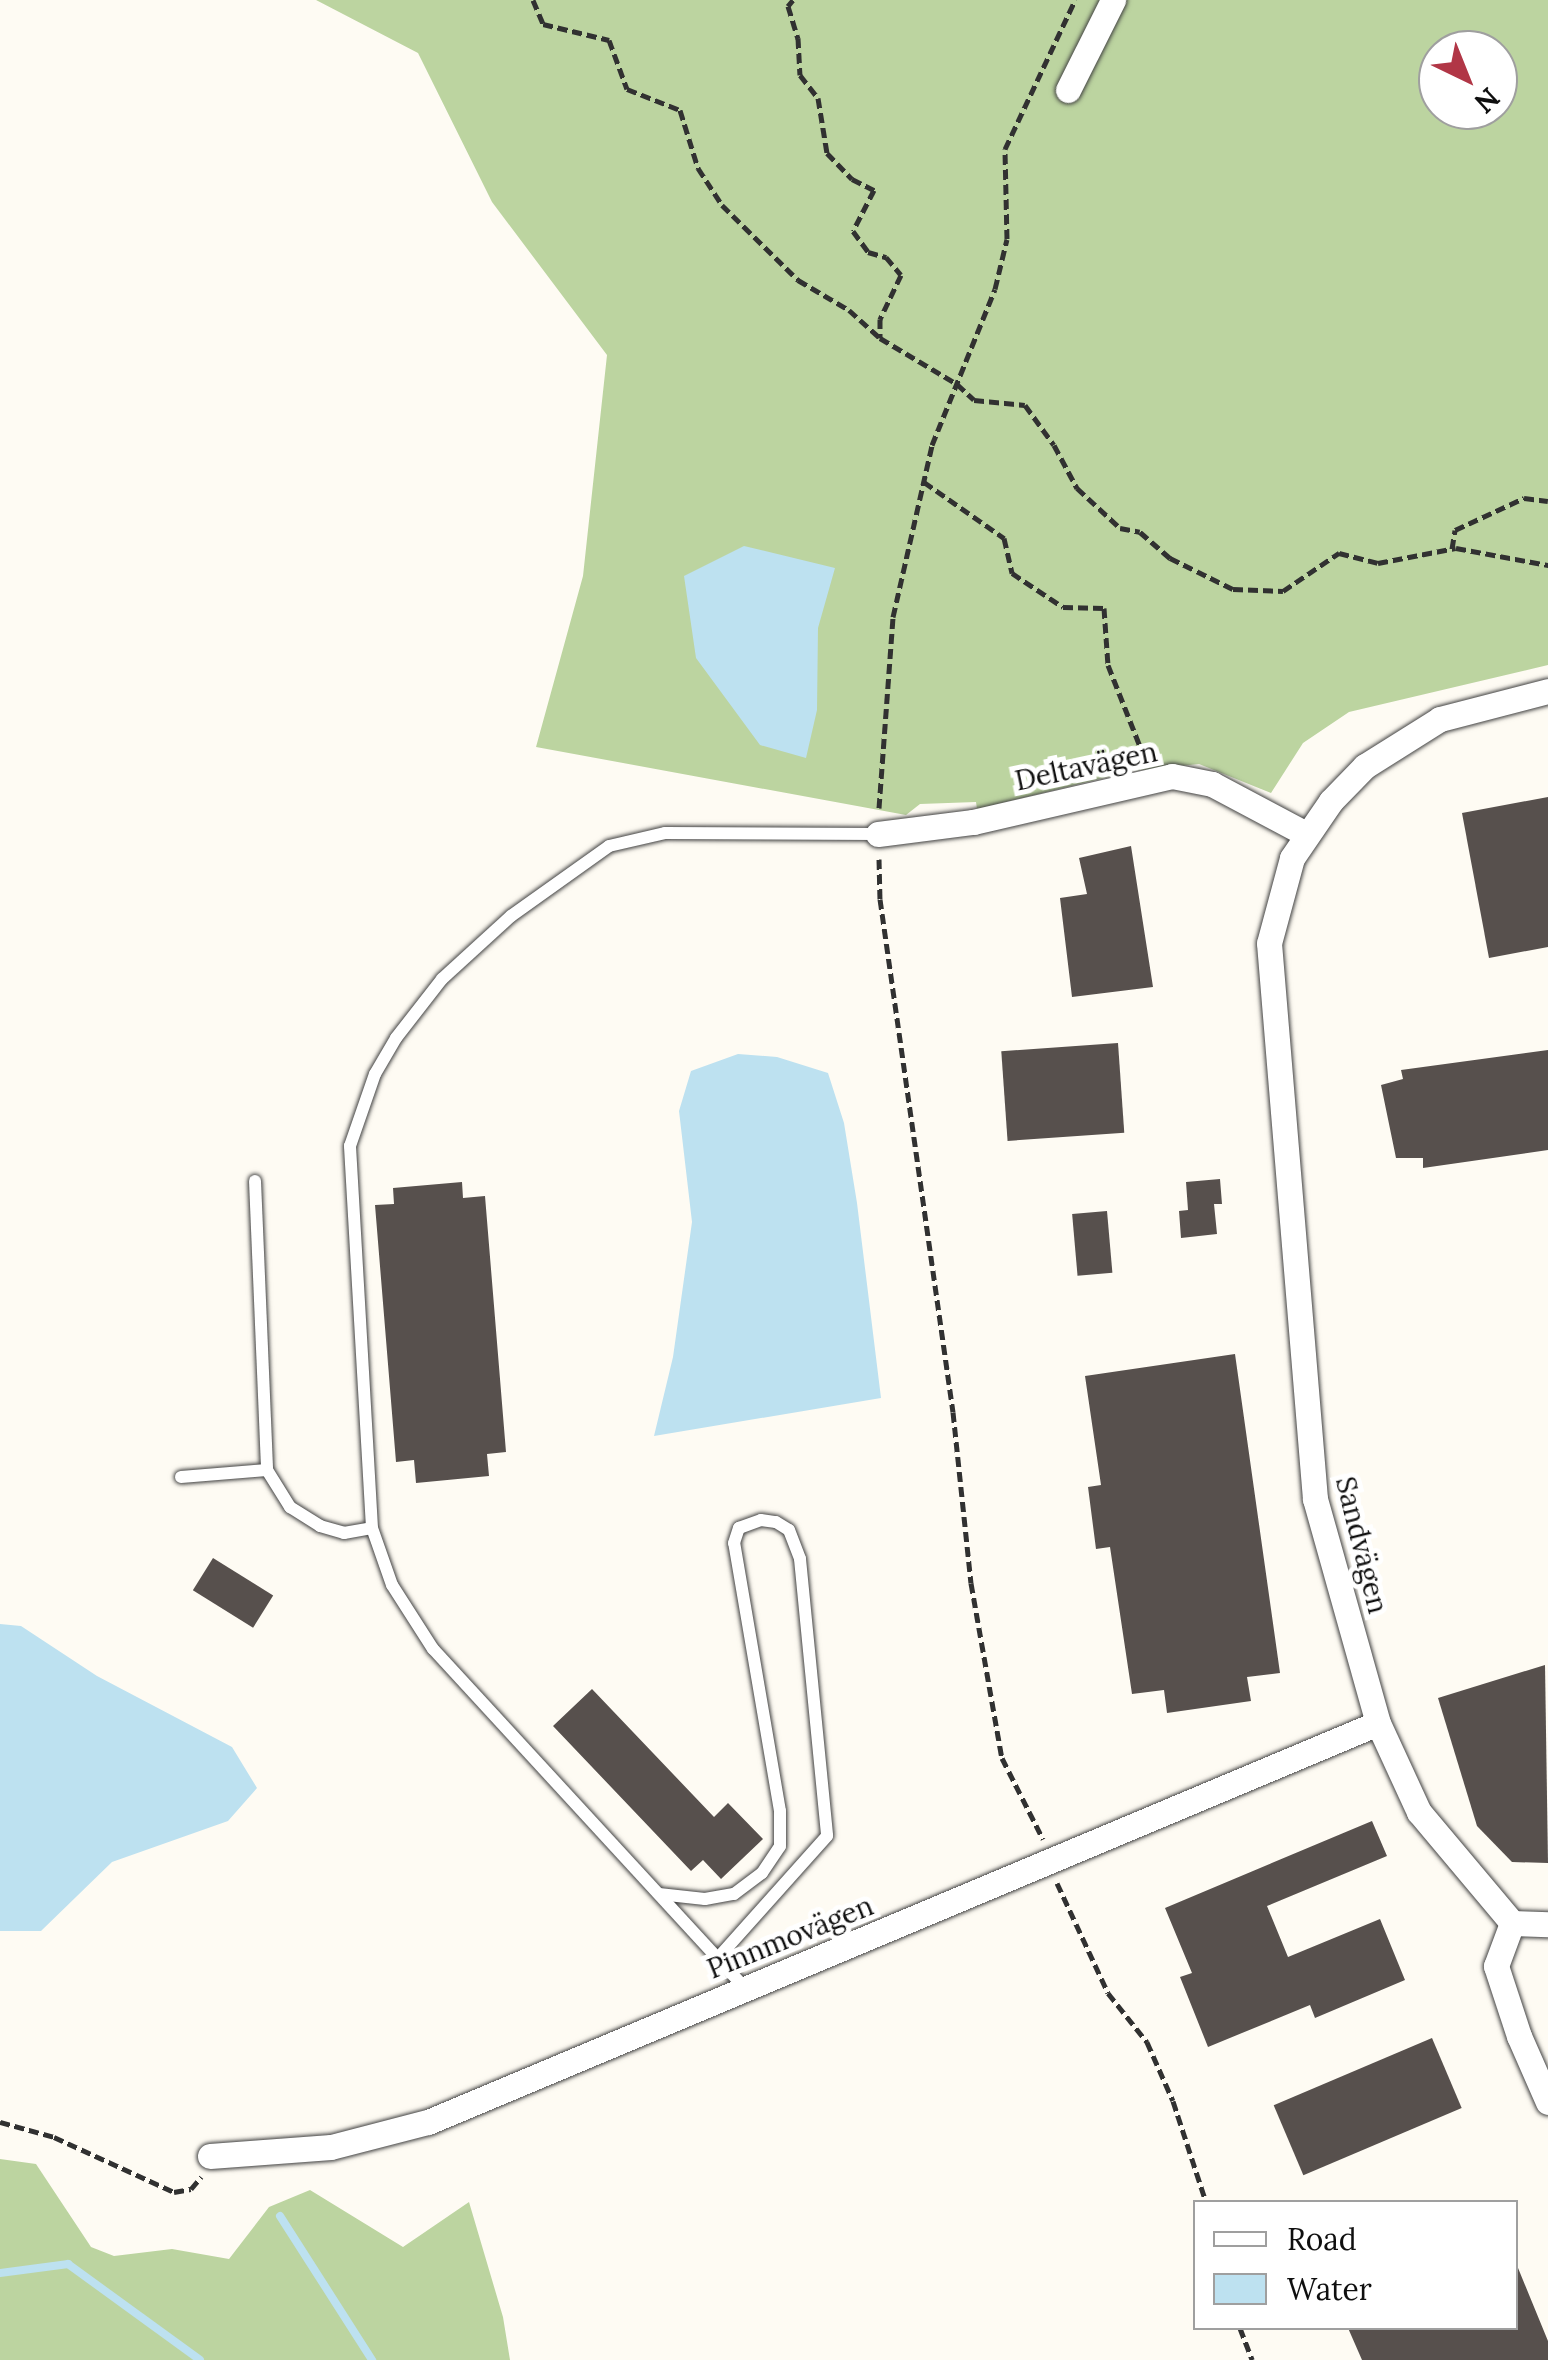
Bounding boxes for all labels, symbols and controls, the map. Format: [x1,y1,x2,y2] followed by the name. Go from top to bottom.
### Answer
[1418,30,1518,130] north arrow
[1467,80,1507,121] text: N
[1012,735,1160,797] street label: Deltavägen
[1329,1473,1395,1617] street label: Sandvägen
[702,1888,878,1986] street label: Pinnmovägen
[1193,2200,1518,2330] legend
[1287,2220,1357,2258] text: Road
[1287,2270,1372,2308] text: Water

